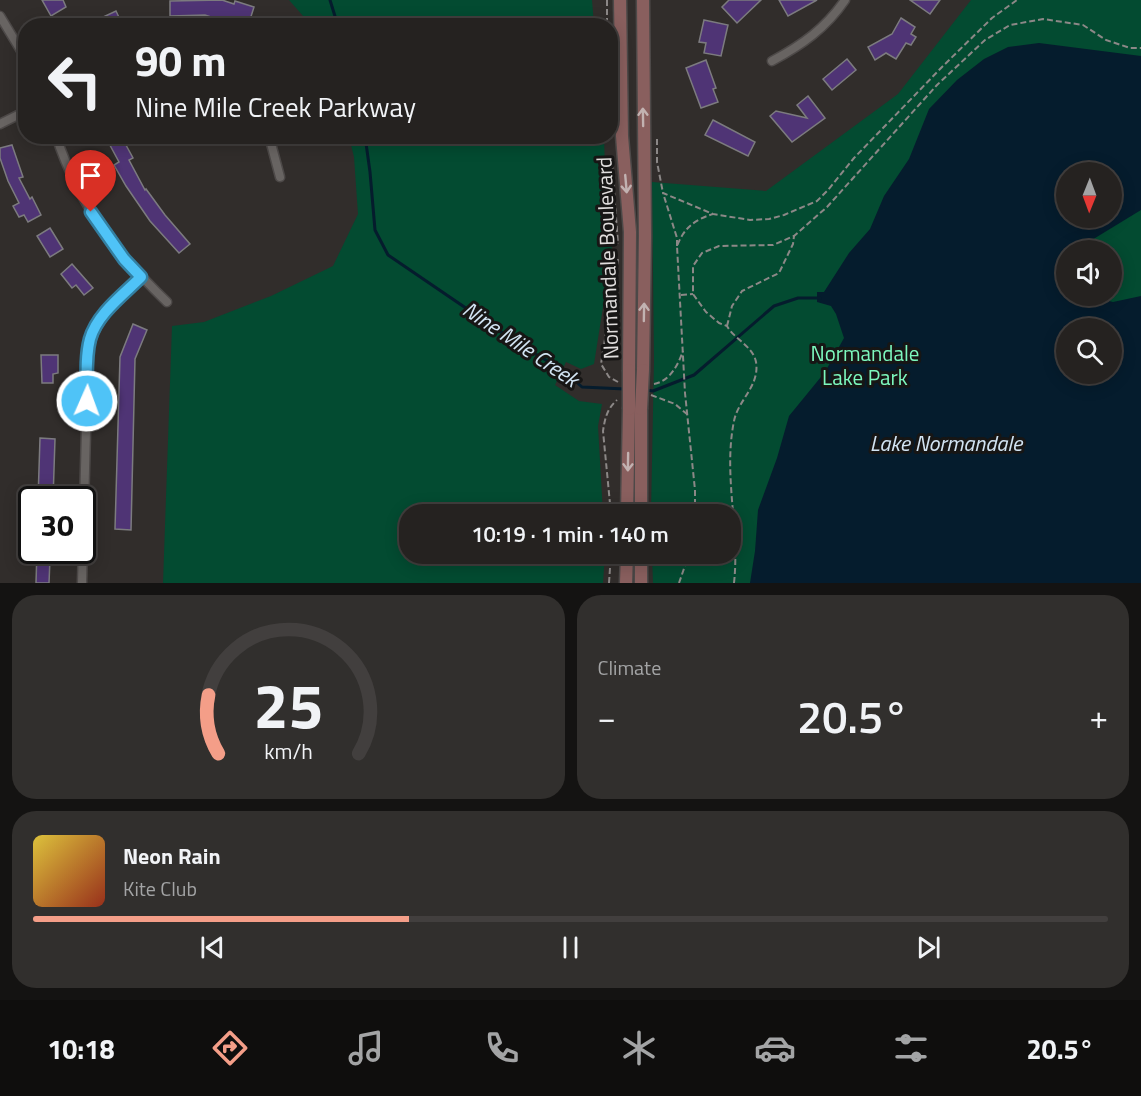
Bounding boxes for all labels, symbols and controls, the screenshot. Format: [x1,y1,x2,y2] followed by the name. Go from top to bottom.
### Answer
[135,28,227,92] text: 90 m
[36,42,114,120] icon: left
[135,86,416,127] text: Nine Mile Creek Parkway
[637,108,649,128] one-way arrow
[65,150,116,212] pin
[587,156,627,360] street label: Normandale Boulevard
[74,159,107,192] icon: arrive
[1056,162,1122,228] north arrow
[1056,162,1122,384] map controls
[621,174,632,194] one-way arrow
[1056,240,1122,306] button: sound
[456,293,588,397] water label: Nine Mile Creek
[638,303,650,322] one-way arrow
[1056,318,1122,384] button: search
[811,337,919,393] park label: Normandale Lake Park
[55,369,119,433] position arrow
[870,426,1024,460] water label: Lake Normandale
[622,451,634,471] one-way arrow
[18,486,96,564] speed limit sign: 30
[471,517,669,551] text: 10:19 · 1 min · 140 m
[598,652,661,683] text: Climate
[253,657,323,752] text: 25
[797,682,909,750] text: 20.5°
[598,692,616,742] text: −
[1090,692,1108,742] text: +
[264,735,313,767] text: km/h
[123,839,221,873] text: Neon Rain
[123,873,197,904] text: Kite Club
[196,931,229,964] icon: previous
[554,931,587,964] icon: pause
[912,931,945,964] icon: next
[209,1027,251,1069] icon: directions
[345,1027,387,1069] icon: music
[481,1027,523,1069] icon: phone
[618,1027,660,1069] icon: climate
[754,1027,796,1069] icon: car
[890,1027,932,1069] icon: filters
[47,1028,115,1069] text: 10:18
[1026,1028,1094,1069] text: 20.5°

